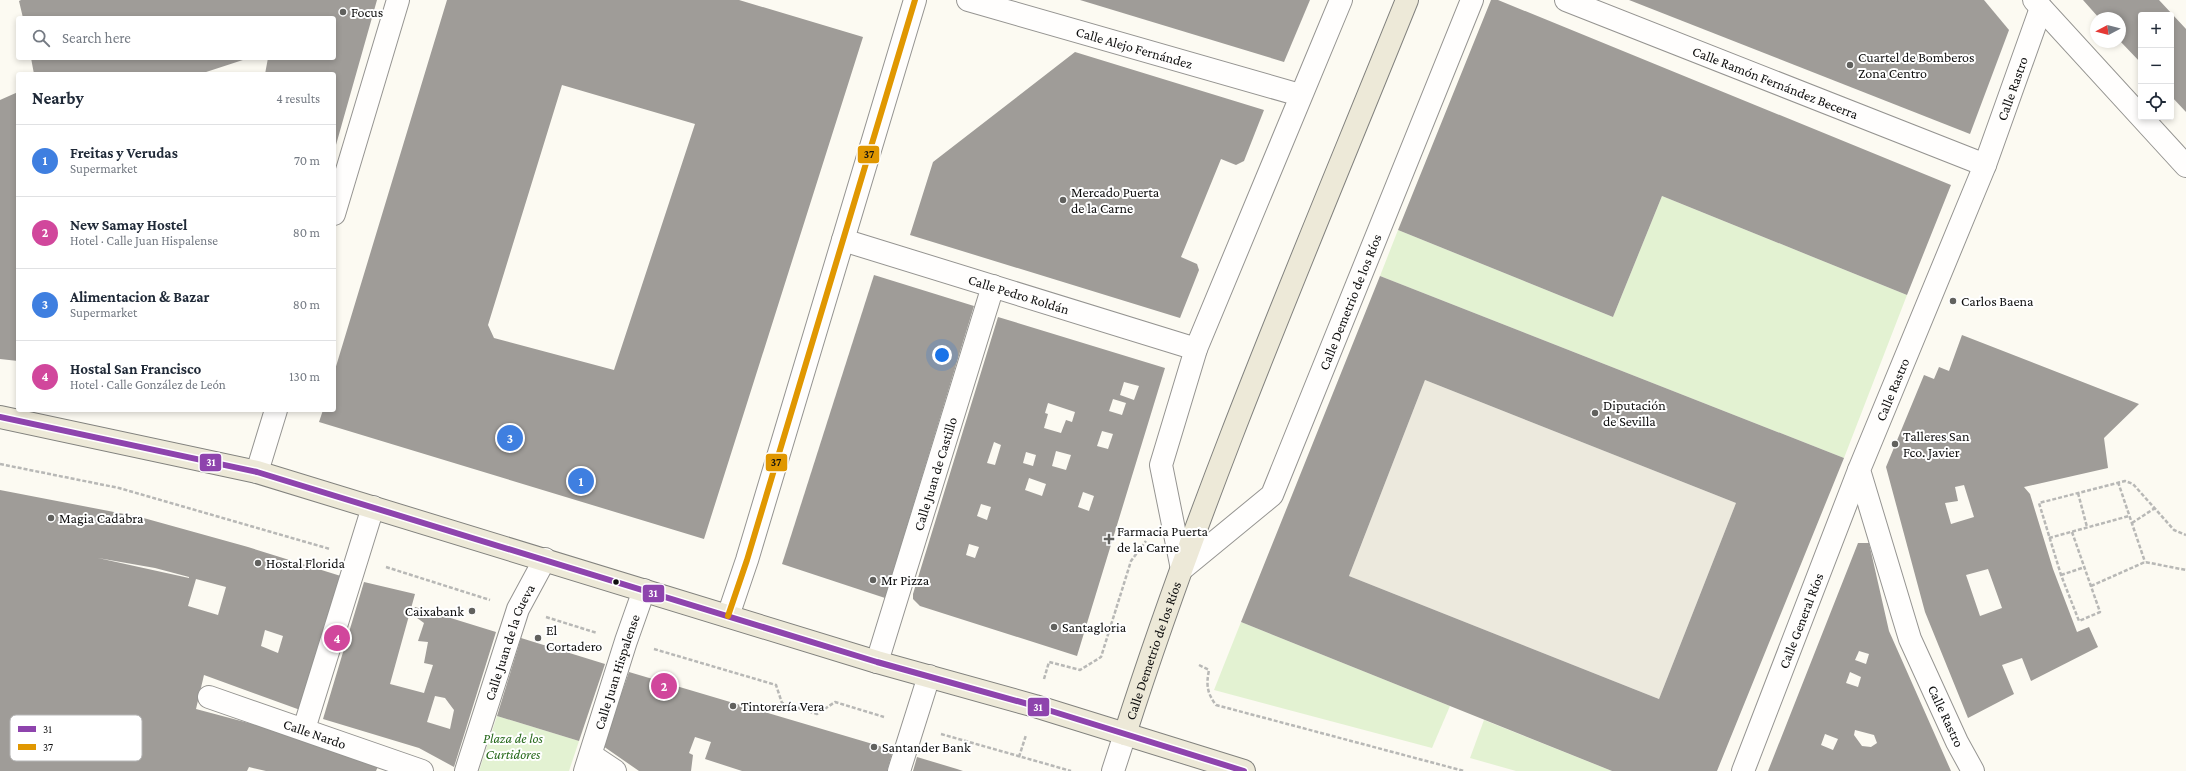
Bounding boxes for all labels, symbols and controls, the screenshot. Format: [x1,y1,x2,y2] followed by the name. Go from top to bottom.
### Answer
[351,4,383,20] place label: Focus
[338,7,348,17] marker: Focus
[2090,12,2126,48] north arrow
[2138,12,2174,120] map controls
[2138,12,2174,48] button: +
[16,16,336,60] search box
[1074,23,1194,72] street label: Calle Alejo Fernández
[30,27,52,49] icon: search
[62,30,131,46] text: Search here
[1690,43,1861,122] street label: Calle Ramón Fernández Becerra
[2138,48,2174,84] button: −
[1858,49,1975,81] place label: Cuartel de Bomberos Zona Centro
[1994,54,2031,123] street label: Calle Rastro
[1845,60,1855,70] marker: Cuartel de Bomberos Zona Centro
[2138,84,2174,120] button: locate
[32,89,84,108] text: Nearby
[276,91,320,106] text: 4 results
[70,145,178,161] text: Freitas y Verudas
[857,145,880,164] line badge: 37
[864,148,874,160] text: 37
[43,153,47,168] text: 1
[294,153,320,168] text: 70 m
[70,161,137,176] text: Supermarket
[1071,184,1160,216] place label: Mercado Puerta de la Carne
[1058,195,1068,205] marker: Mercado Puerta de la Carne
[70,217,187,233] text: New Samay Hostel
[42,225,48,240] text: 2
[293,225,320,240] text: 80 m
[1315,231,1385,372] street label: Calle Demetrio de los Ríos
[70,233,218,248] text: Hotel · Calle Juan Hispalense
[966,271,1072,318] street label: Calle Pedro Roldán
[70,289,210,305] text: Alimentacion & Bazar
[1961,293,2034,309] place label: Carlos Baena
[1948,296,1958,306] marker: Carlos Baena
[42,297,48,312] text: 3
[293,297,320,312] text: 80 m
[70,305,137,320] text: Supermarket
[932,345,952,365] your location
[1872,356,1912,423] street label: Calle Rastro
[70,361,201,377] text: Hostal San Francisco
[41,369,49,384] text: 4
[289,369,320,384] text: 130 m
[70,377,226,392] text: Hotel · Calle González de León
[1603,397,1666,429] place label: Diputación de Sevilla
[1590,408,1600,418] marker: Diputación de Sevilla
[910,415,960,533] street label: Calle Juan de Castillo
[497,423,523,453] pin: 3
[1903,428,1970,460] place label: Talleres San Fco. Javier
[1890,439,1900,449] marker: Talleres San Fco. Javier
[199,453,222,472] line badge: 31
[765,453,788,472] line badge: 37
[206,456,216,468] text: 31
[771,456,781,468] text: 37
[568,466,594,496] pin: 1
[59,510,144,526] place label: Magia Cadabra
[46,513,56,523] marker: Magia Cadabra
[1117,523,1209,555] place label: Farmacia Puerta de la Carne
[1104,534,1114,544] marker: Farmacia Puerta de la Carne
[266,555,346,571] place label: Hostal Florida
[253,558,263,568] marker: Hostal Florida
[1775,571,1827,671] street label: Calle General Ríos
[881,572,930,588] place label: Mr Pizza
[868,575,878,585] marker: Mr Pizza
[611,577,621,587] unlabelled marker
[1122,579,1184,722] street label: Calle Demetrio de los Ríos
[481,581,538,702] street label: Calle Juan de la Cueva
[642,584,665,603] line badge: 31
[648,587,658,599] text: 31
[405,603,464,619] place label: Caixabank
[467,606,477,616] marker: Caixabank
[591,612,643,732] street label: Calle Juan Hispalense
[1062,619,1127,635] place label: Santagloria
[546,622,602,654] place label: El Cortadero
[1049,622,1059,632] marker: Santagloria
[324,623,350,653] pin: 4
[533,633,543,643] marker: El Cortadero
[651,671,677,701] pin: 2
[1925,682,1967,750] street label: Calle Rastro
[1027,697,1050,717] line badge: 31
[741,698,825,714] place label: Tintorería Vera
[728,701,738,711] marker: Tintorería Vera
[1033,701,1043,713] text: 31
[10,715,142,761] legend
[281,715,348,752] street label: Calle Nardo
[43,723,52,735] text: 31
[483,730,544,762] park label: Plaza de los Curtidores
[882,739,971,755] place label: Santander Bank
[43,741,53,753] text: 37
[869,742,879,752] marker: Santander Bank

